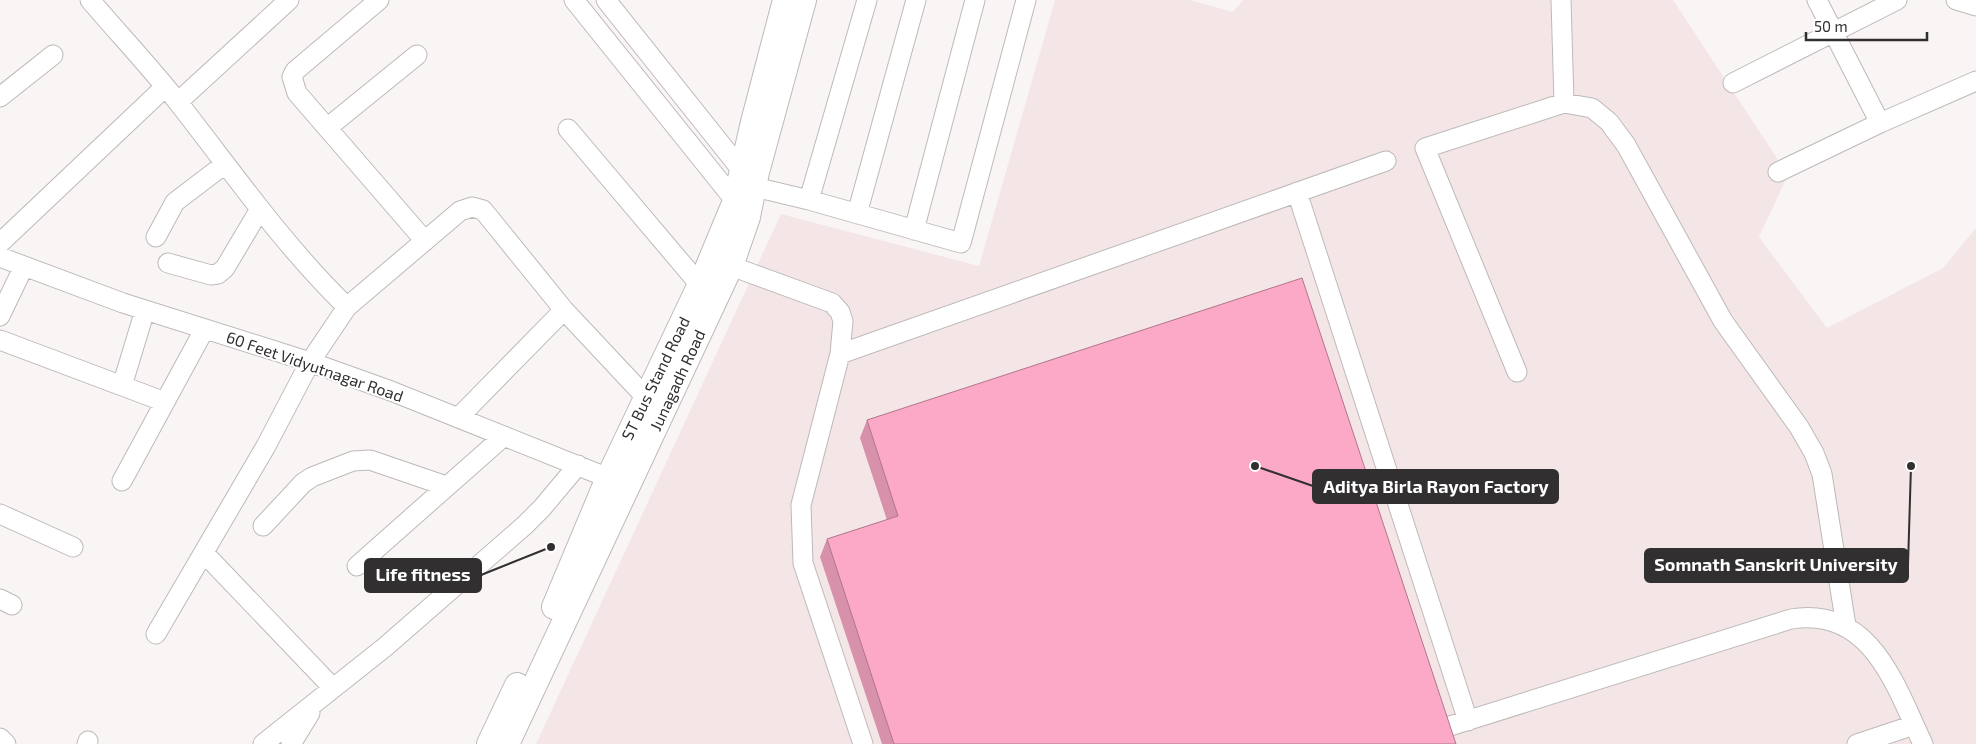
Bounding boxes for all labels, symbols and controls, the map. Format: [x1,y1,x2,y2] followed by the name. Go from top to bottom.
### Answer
[1806,10,1927,42] scale bar
[1814,17,1848,35] text: 50 m
[617,313,693,443] street label: ST Bus Stand Road
[224,327,406,405] street label: 60 Feet Vidyutnagar Road
[645,327,709,433] street label: Junagadh Road
[1313,470,1558,503] callout: Aditya Birla Rayon Factory
[1323,475,1550,497] text: Aditya Birla Rayon Factory
[1645,549,1908,582] callout: Somnath Sanskrit University
[1654,553,1899,575] text: Somnath Sanskrit University
[365,559,481,592] callout: Life fitness
[375,563,471,585] text: Life fitness

